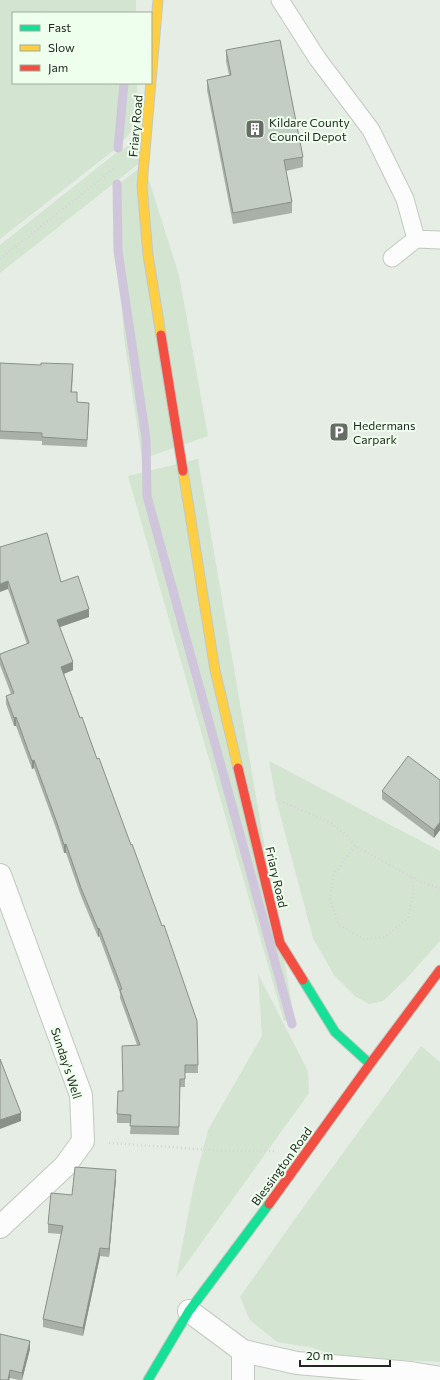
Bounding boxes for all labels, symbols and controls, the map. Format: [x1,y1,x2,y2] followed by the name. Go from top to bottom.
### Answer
[12,12,152,84] legend
[48,20,71,34] text: Fast
[48,40,75,54] text: Slow
[48,60,68,75] text: Jam
[125,94,145,158] street label: Friary Road
[269,115,350,143] place label: Kildare County Council Depot
[244,118,266,140] building icon: Kildare County Council Depot
[353,418,415,446] place label: Hedermans Carpark
[328,421,350,443] parking icon: Hedermans Carpark
[263,845,291,909] street label: Friary Road
[49,1026,85,1100] street label: Sunday's Well
[248,1124,314,1208] street label: Blessington Road
[300,1342,390,1368] scale bar
[306,1348,333,1362] text: 20 m

